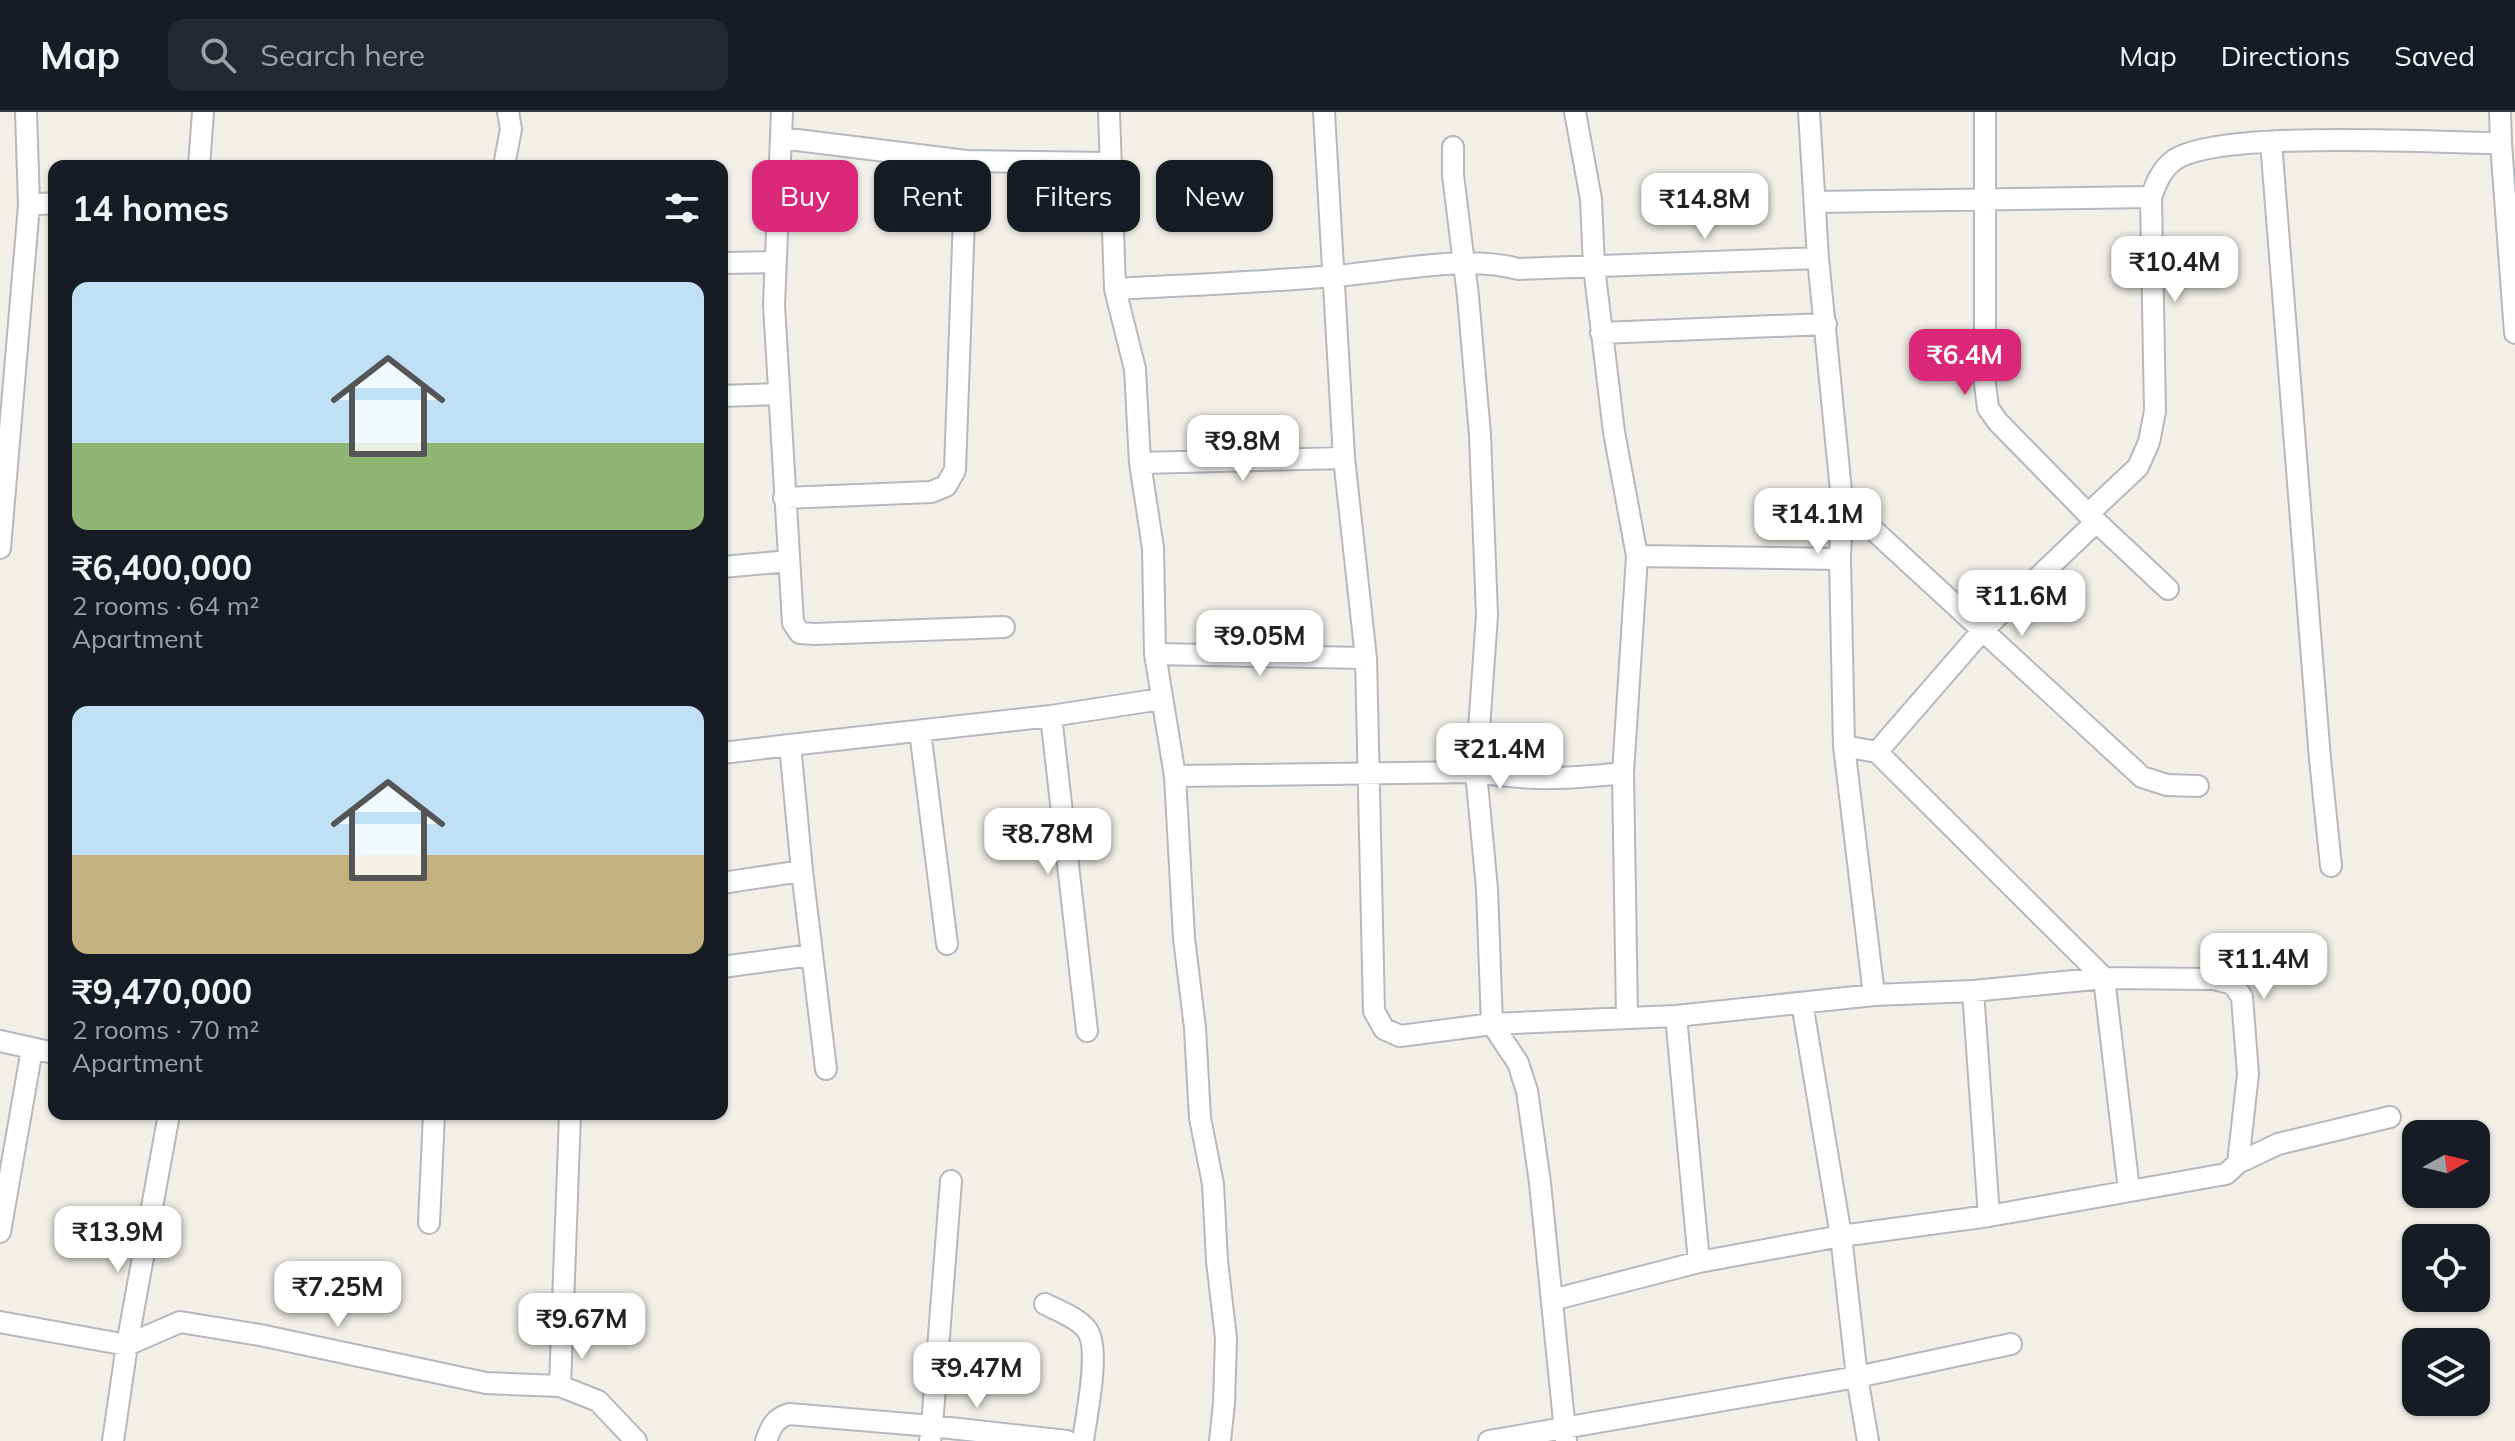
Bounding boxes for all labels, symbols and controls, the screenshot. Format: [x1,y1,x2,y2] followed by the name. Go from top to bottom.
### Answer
[168,19,728,91] search box
[40,31,120,79] text: Map
[196,33,240,77] icon: search
[260,36,425,74] text: Search here
[2119,38,2177,73] text: Map
[2221,38,2350,73] text: Directions
[2394,38,2475,73] text: Saved
[752,160,858,232] chip: Buy
[874,160,991,232] chip: Rent
[1007,160,1140,232] chip: Filters
[1156,160,1273,232] chip: New
[1640,173,1770,241] pin: ₹14.8M
[1659,182,1751,215] text: ₹14.8M
[660,186,704,230] icon: filters
[72,187,229,230] text: 14 homes
[2110,236,2240,304] pin: ₹10.4M
[2129,245,2221,278] text: ₹10.4M
[1909,329,2021,397] pin: ₹6.4M
[316,334,460,478] icon: home
[1927,338,2003,371] text: ₹6.4M
[1187,415,1299,483] pin: ₹9.8M
[1205,424,1281,457] text: ₹9.8M
[1753,488,1883,556] pin: ₹14.1M
[1772,497,1864,530] text: ₹14.1M
[72,546,252,589] text: ₹6,400,000
[1957,570,2087,638] pin: ₹11.6M
[1976,579,2068,612] text: ₹11.6M
[72,589,259,622] text: 2 rooms · 64 m²
[1195,610,1325,678] pin: ₹9.05M
[1214,619,1306,652] text: ₹9.05M
[72,622,203,655] text: Apartment
[1435,723,1565,791] pin: ₹21.4M
[1454,732,1546,765] text: ₹21.4M
[316,758,460,902] icon: home
[983,808,1113,876] pin: ₹8.78M
[1002,817,1094,850] text: ₹8.78M
[2199,933,2329,1001] pin: ₹11.4M
[2218,942,2310,975] text: ₹11.4M
[72,970,252,1013] text: ₹9,470,000
[72,1013,259,1046] text: 2 rooms · 70 m²
[72,1046,203,1079] text: Apartment
[2402,1120,2490,1208] north arrow
[2402,1120,2490,1416] map controls
[53,1206,183,1274] pin: ₹13.9M
[72,1215,164,1248] text: ₹13.9M
[2402,1224,2490,1312] button: locate
[273,1261,403,1329] pin: ₹7.25M
[292,1270,384,1303] text: ₹7.25M
[517,1293,647,1361] pin: ₹9.67M
[536,1302,628,1335] text: ₹9.67M
[2402,1328,2490,1416] button: layers
[912,1342,1042,1410] pin: ₹9.47M
[931,1351,1023,1384] text: ₹9.47M

